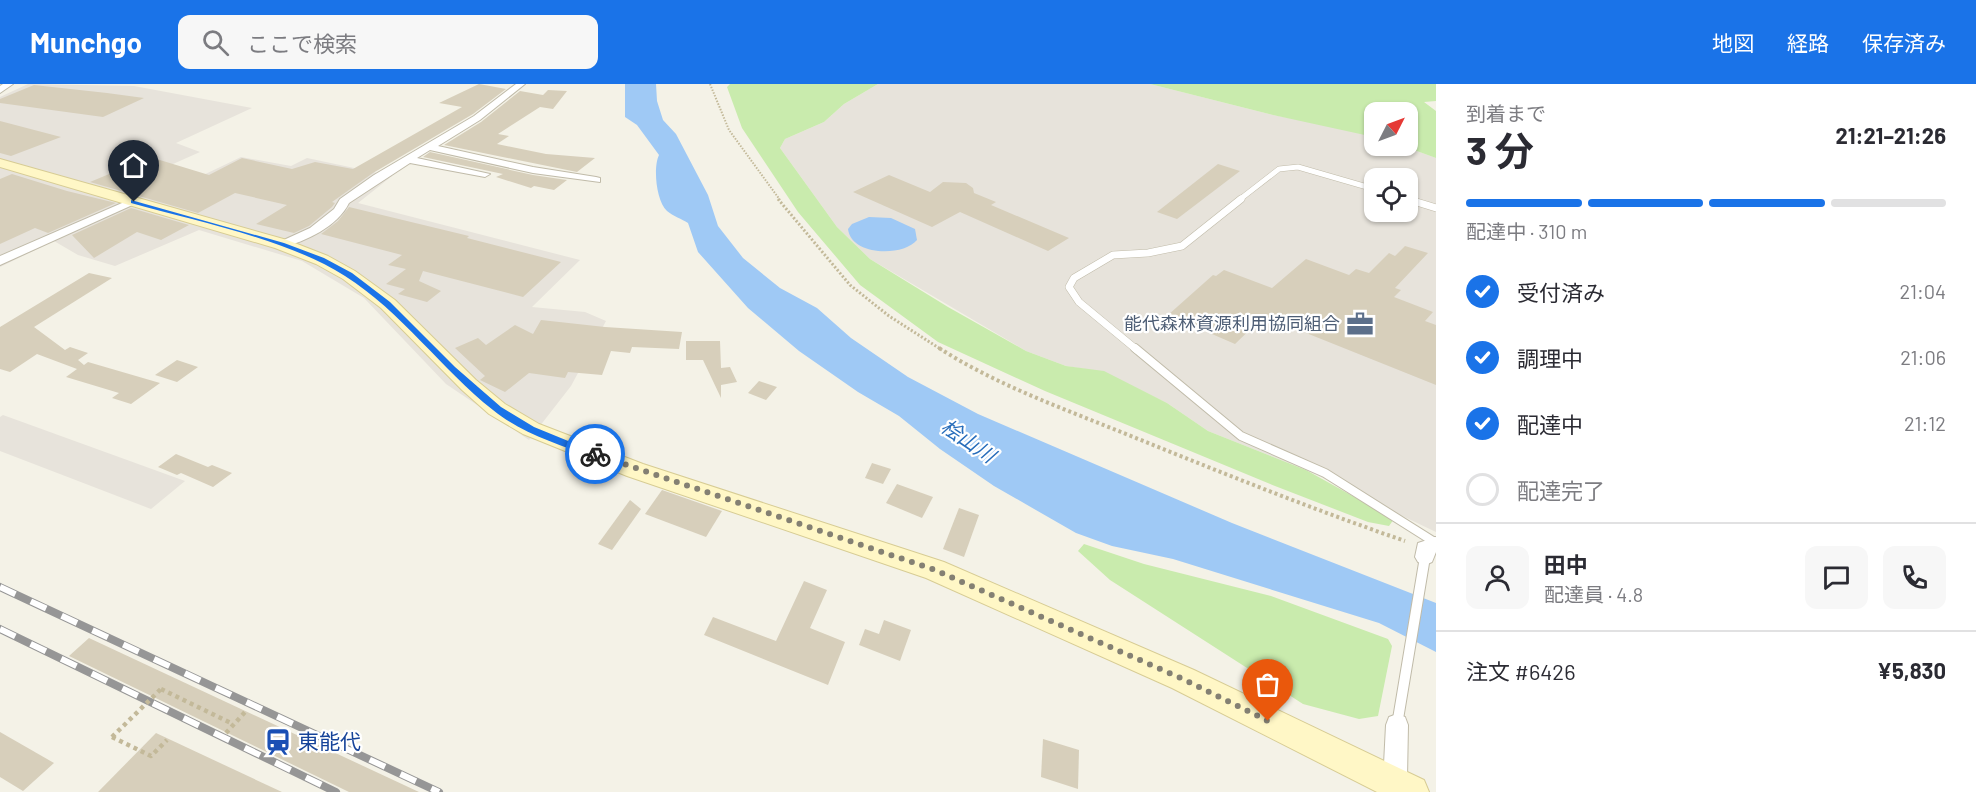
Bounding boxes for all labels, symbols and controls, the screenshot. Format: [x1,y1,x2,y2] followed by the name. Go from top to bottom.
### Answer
[178,15,598,69] search box
[30,25,142,59] text: Munchgo
[199,26,232,59] icon: search
[247,30,357,56] text: ここで検索
[1712,30,1754,55] text: 地図
[1787,30,1829,55] text: 経路
[1862,30,1946,55] text: 保存済み
[1466,101,1546,125] text: 到着まで
[1364,102,1418,156] north arrow
[1364,102,1418,222] map controls
[1835,122,1946,148] text: 21:21–21:26
[1466,126,1534,173] text: 3 分
[108,140,159,202] pin
[117,149,150,182] icon: home
[1364,168,1418,222] button: locate
[1466,219,1587,243] text: 配達中 · 310 m
[1466,275,1499,308] icon: check
[1517,279,1605,305] text: 受付済み
[1899,279,1946,303] text: 21:04
[1345,309,1375,339] office icon: 能代森林資源利用協同組合
[1124,312,1340,334] place label: 能代森林資源利用協同組合
[1466,341,1499,374] icon: check
[1517,345,1583,371] text: 調理中
[1900,345,1946,369] text: 21:06
[1466,407,1499,440] icon: check
[1517,411,1583,437] text: 配達中
[1904,411,1946,435] text: 21:12
[937,413,1002,468] water label: 桧山川
[565,424,625,484] courier
[579,438,612,471] icon: bike
[1517,477,1605,503] text: 配達完了
[1466,546,1529,609] button: person
[1805,546,1868,609] button: chat
[1883,546,1946,609] button: phone
[1544,551,1588,577] text: 田中
[1544,582,1643,606] text: 配達員 · 4.8
[1877,657,1946,683] text: ¥5,830
[1466,658,1575,684] text: 注文 #6426
[1242,659,1293,721] pin
[1251,668,1284,701] icon: bag
[263,727,293,757] station icon: 東能代
[298,728,361,753] place label: 東能代

